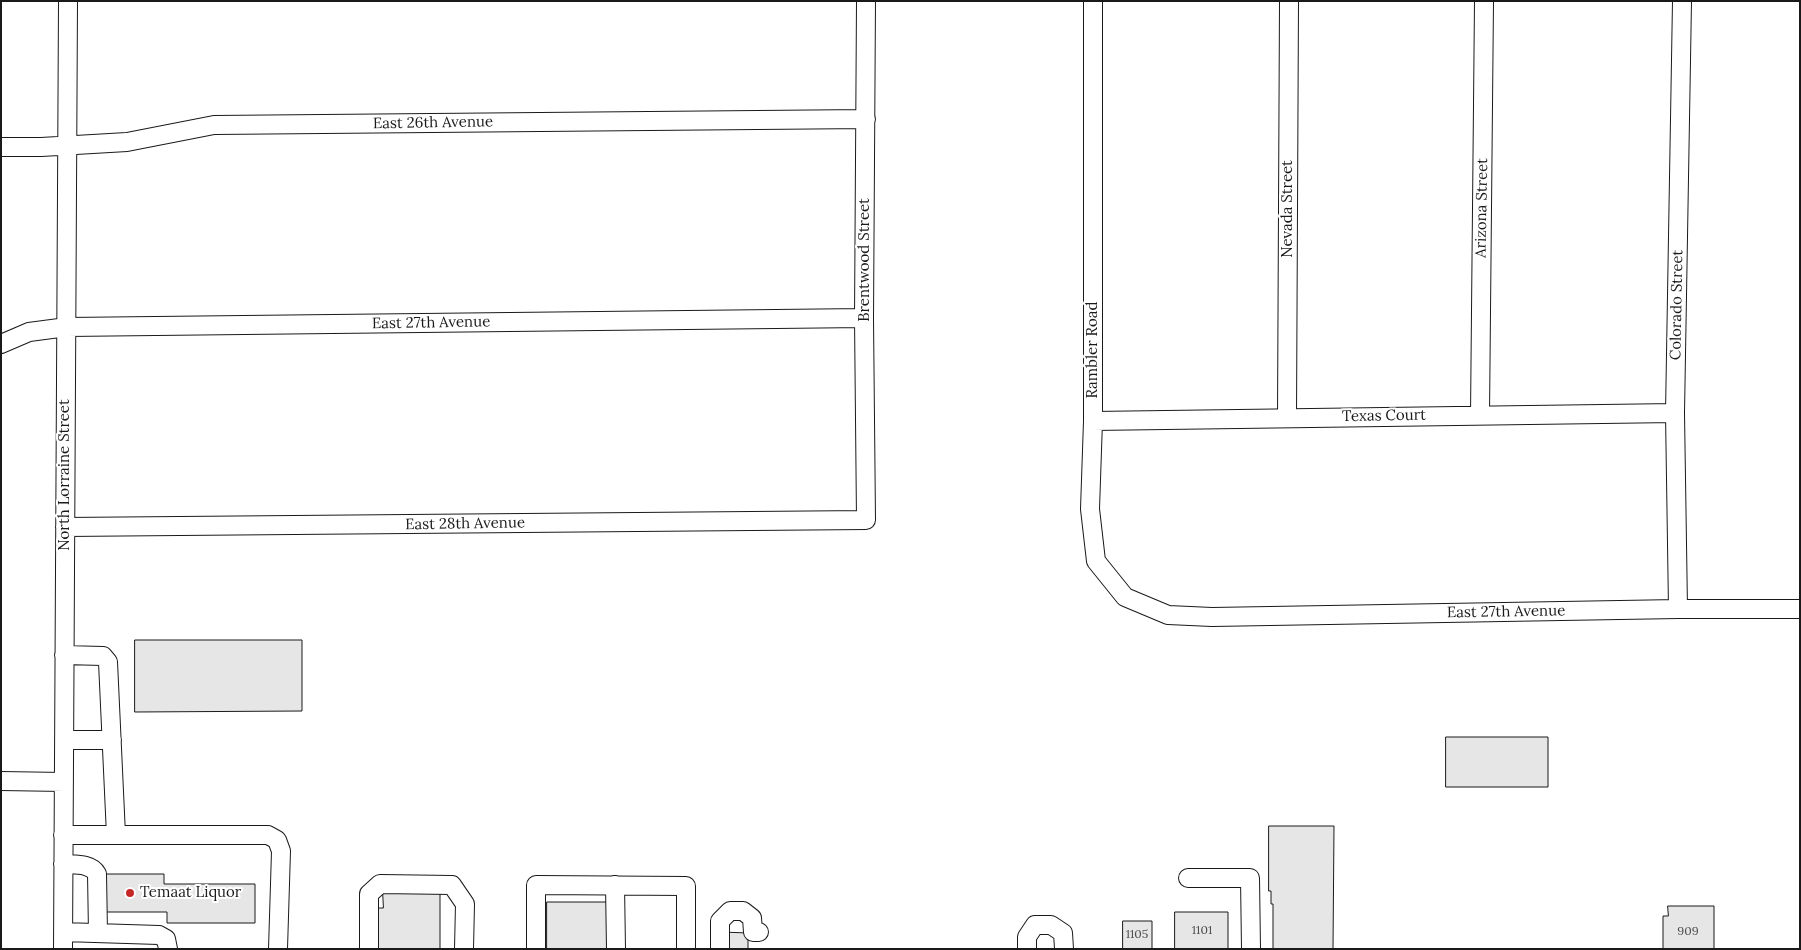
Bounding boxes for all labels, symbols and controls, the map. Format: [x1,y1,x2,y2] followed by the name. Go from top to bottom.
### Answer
[373,113,493,133] street label: East 26th Avenue
[1472,158,1492,258] street label: Arizona Street
[1279,160,1297,258] street label: Nevada Street
[856,198,874,322] street label: Brentwood Street
[1667,250,1687,360] street label: Colorado Street
[1084,302,1102,398] street label: Rambler Road
[372,313,490,333] street label: East 27th Avenue
[56,399,74,551] street label: North Lorraine Street
[1342,406,1426,426] street label: Texas Court
[405,514,525,534] street label: East 28th Avenue
[1447,602,1565,622] street label: East 27th Avenue
[140,884,241,902] place label: Temaat Liquor
[124,887,136,899] marker: Temaat Liquor
[1192,924,1212,938] house number: 1101
[1677,925,1699,939] house number: 909
[1126,928,1148,942] house number: 1105

